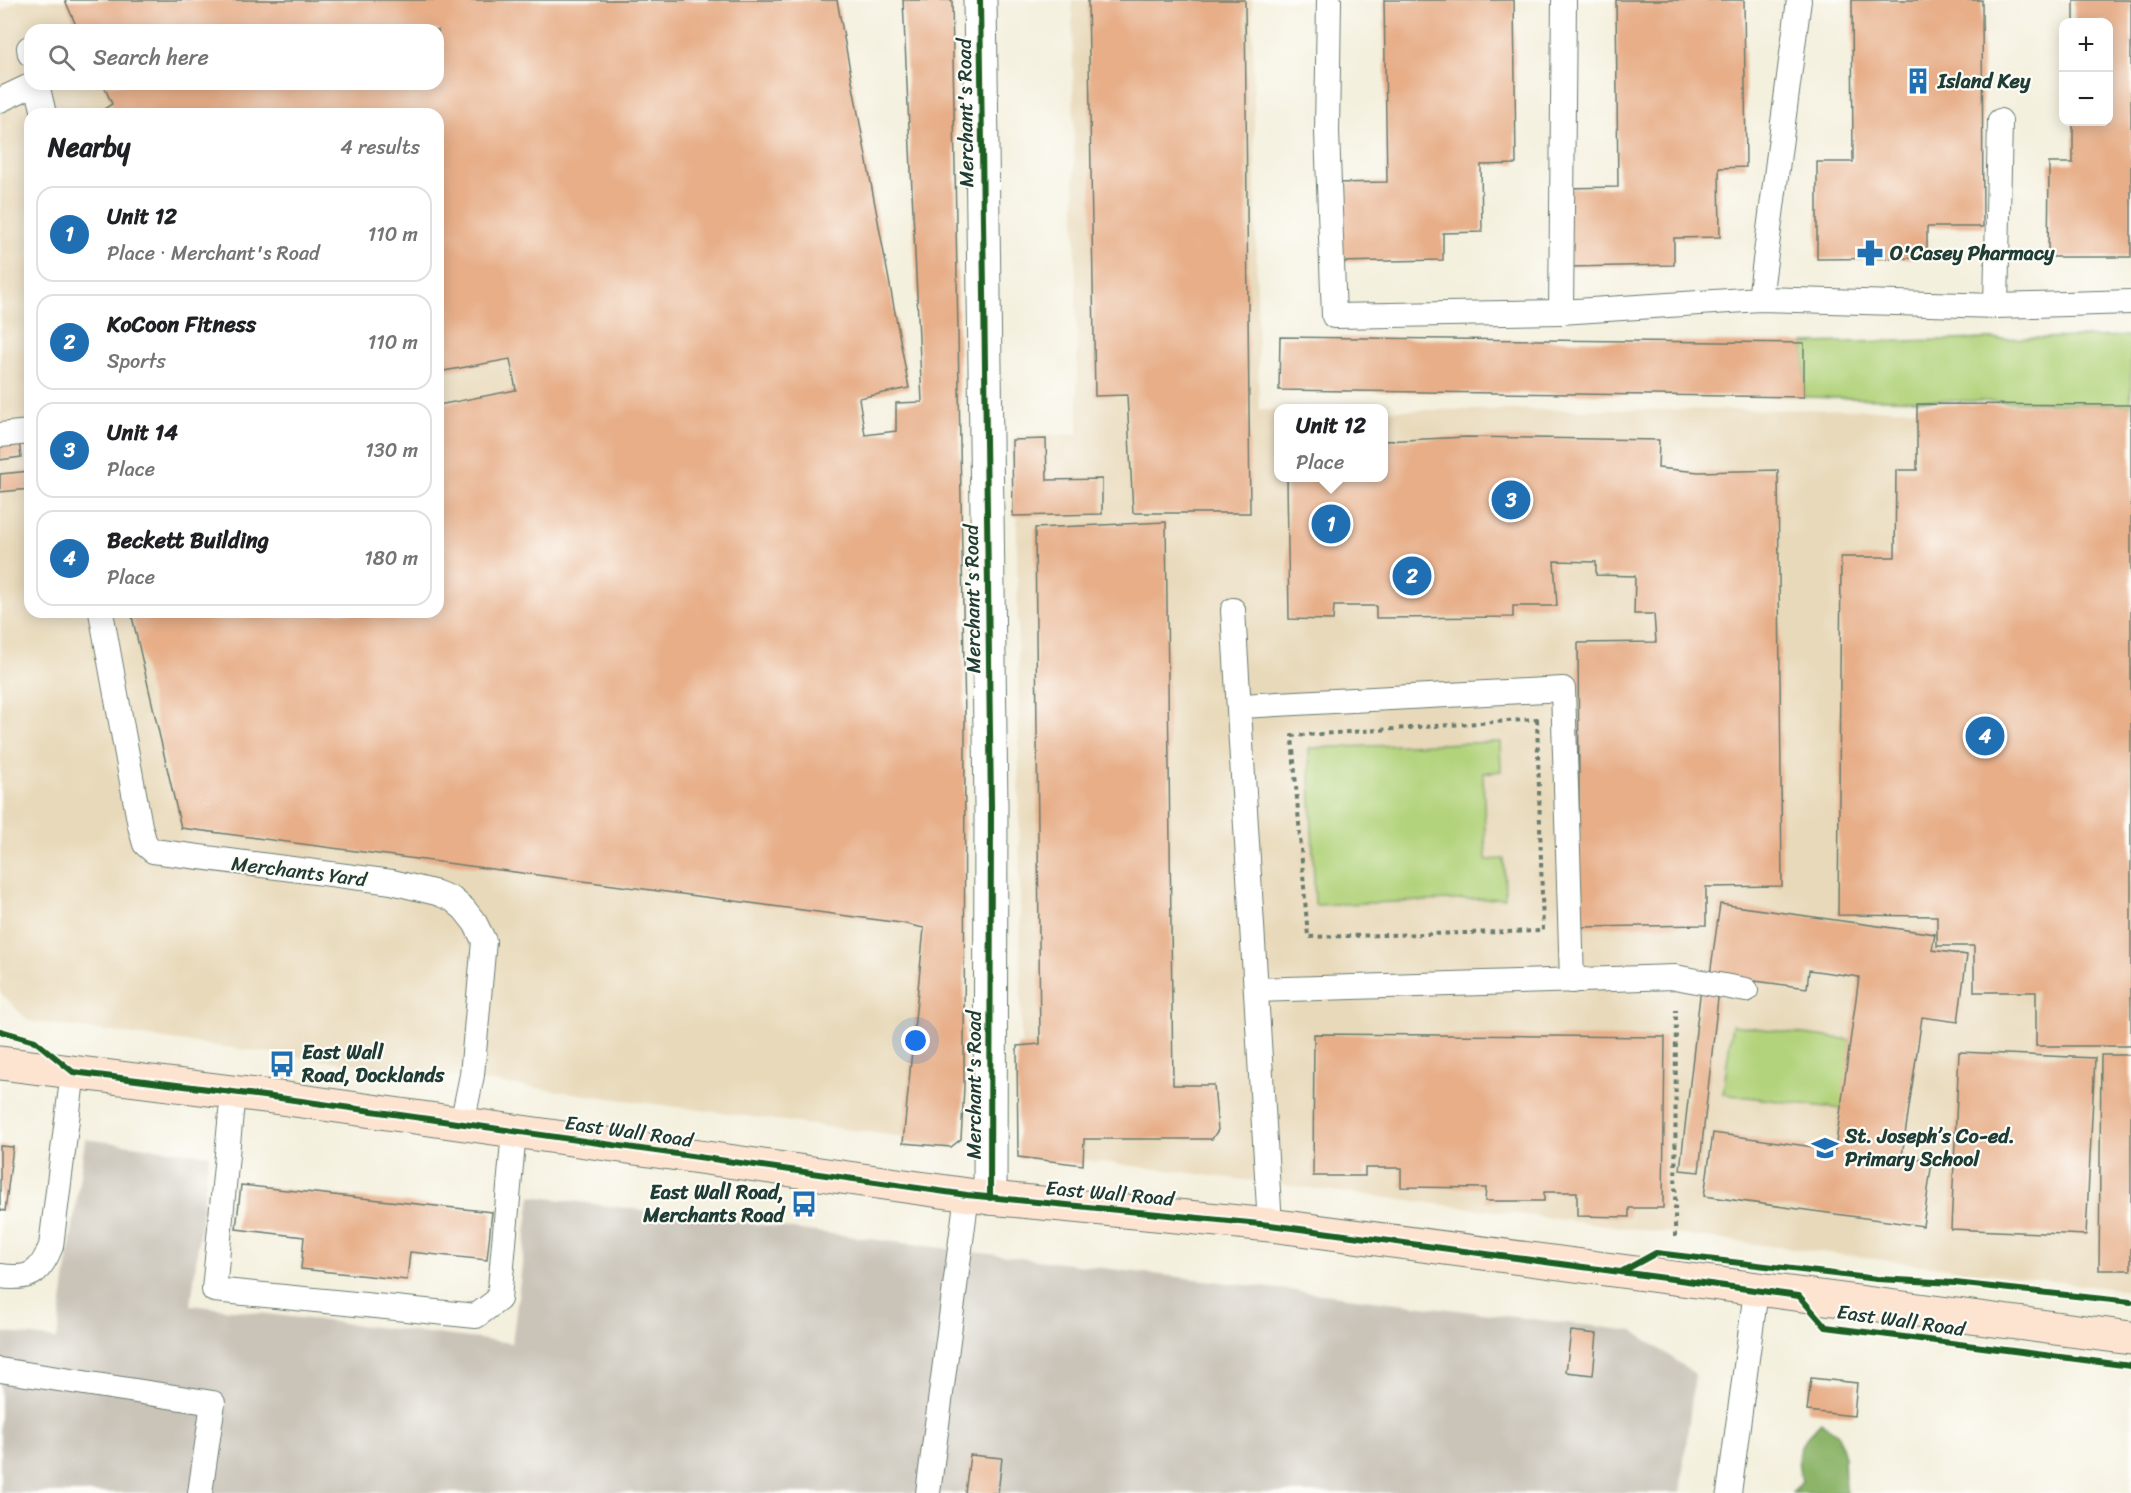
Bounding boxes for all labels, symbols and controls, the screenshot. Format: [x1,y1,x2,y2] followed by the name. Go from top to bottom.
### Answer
[2059,18,2113,126] map controls
[2059,18,2113,72] button: +
[24,24,444,90] search box
[947,37,984,188] street label: Merchant's Road
[93,38,209,77] text: Search here
[45,41,78,74] icon: search
[1937,64,2031,99] place label: Island Key
[1903,66,1933,96] building icon: Island Key
[2059,72,2113,126] button: −
[48,124,130,170] text: Nearby
[340,130,420,165] text: 4 results
[107,197,177,236] text: Unit 12
[65,217,74,252] text: 1
[368,217,418,252] text: 110 m
[107,236,320,271] text: Place · Merchant's Road
[1890,236,2055,271] place label: O'Casey Pharmacy
[1855,238,1885,268] pharmacy icon: O'Casey Pharmacy
[107,305,256,344] text: KoCoon Fitness
[64,325,75,360] text: 2
[368,325,418,360] text: 110 m
[107,344,166,379] text: Sports
[1274,404,1388,482] popup
[1296,406,1366,445] text: Unit 12
[107,413,178,452] text: Unit 14
[64,433,75,468] text: 3
[365,433,418,468] text: 130 m
[1296,445,1344,480] text: Place
[107,452,155,487] text: Place
[1492,478,1530,522] pin: 3
[1312,502,1350,546] pin: 1
[107,521,269,560] text: Beckett Building
[954,523,991,674] street label: Merchant's Road
[63,541,76,576] text: 4
[364,541,418,576] text: 180 m
[1392,554,1432,598] pin: 2
[107,560,155,595] text: Place
[1966,714,2004,758] pin: 4
[229,846,370,897] street label: Merchants Yard
[957,1009,992,1159] street label: Merchant's Road
[901,1026,930,1055] your location
[301,1035,445,1093] place label: East Wall Road, Docklands
[267,1049,297,1079] bus stop icon: East Wall Road, Docklands
[563,1105,697,1158] street label: East Wall Road
[1844,1119,2015,1177] place label: St. Joseph’s Co-ed. Primary School
[1810,1133,1840,1163] school or university icon: St. Joseph’s Co-ed. Primary School
[1044,1170,1177,1217] street label: East Wall Road
[642,1175,786,1233] place label: East Wall Road, Merchants Road
[789,1189,819,1219] bus stop icon: East Wall Road, Merchants Road
[1835,1294,1969,1347] street label: East Wall Road

